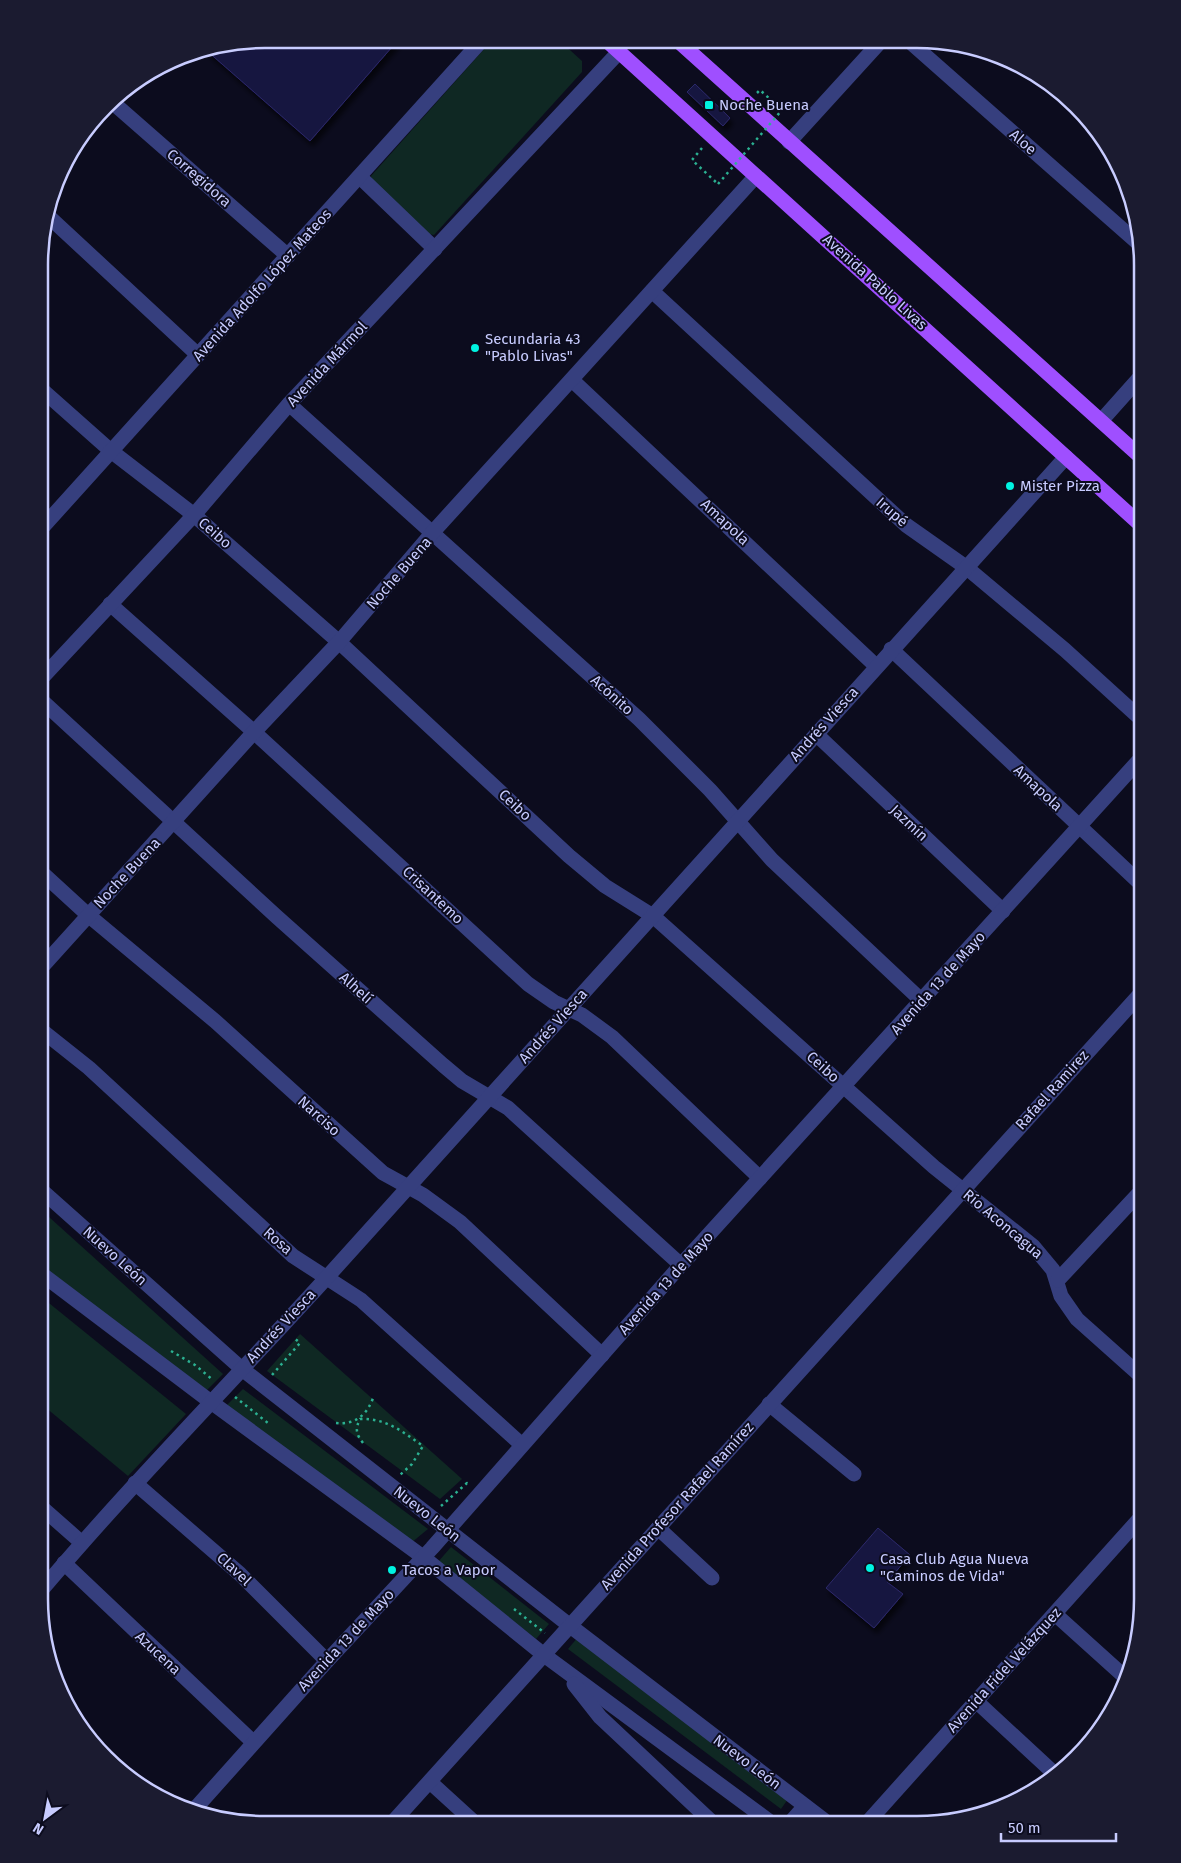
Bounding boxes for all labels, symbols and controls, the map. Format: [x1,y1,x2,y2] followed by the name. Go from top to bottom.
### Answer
[719,96,809,114] place label: Noche Buena
[703,99,715,111] marker: Noche Buena
[1006,125,1040,159] street label: Aloe
[163,145,235,211] street label: Corregidora
[189,205,335,365] street label: Avenida Adolfo López Mateos
[819,230,931,334] street label: Avenida Pablo Livas
[283,317,371,410] street label: Avenida Mármol
[485,330,580,365] place label: Secundaria 43 "Pablo Livas"
[469,342,481,354] marker: Secundaria 43 "Pablo Livas"
[1020,477,1100,495] place label: Mister Pizza
[1004,480,1016,492] marker: Mister Pizza
[872,493,912,531] street label: Irupé
[697,495,753,549] street label: Amapola
[195,514,235,552] street label: Ceibo
[363,533,435,613] street label: Noche Buena
[587,671,637,719] street label: Acónito
[786,683,862,765] street label: Andrés Viesca
[1010,761,1066,815] street label: Amapola
[495,785,535,825] street label: Ceibo
[886,801,932,845] street label: Jazmín
[90,834,164,912] street label: Noche Buena
[399,862,467,928] street label: Crisantemo
[887,928,989,1038] street label: Avenida 13 de Mayo
[336,968,376,1008] street label: Alhelí
[515,985,591,1067] street label: Andrés Viesca
[1012,1046,1093,1133] street label: Rafael Ramirez
[803,1048,843,1086] street label: Ceibo
[294,1092,344,1140] street label: Narciso
[959,1185,1047,1263] street label: Río Aconcagua
[79,1223,151,1289] street label: Nuevo León
[260,1224,296,1258] street label: Rosa
[615,1228,717,1338] street label: Avenida 13 de Mayo
[242,1286,320,1366] street label: Andrés Viesca
[597,1418,758,1594] street label: Avenida Profesor Rafael Ramírez
[390,1482,464,1546] street label: Nuevo León
[213,1549,255,1590] street label: Clavel
[880,1550,1029,1585] place label: Casa Club Agua Nueva "Caminos de Vida"
[402,1561,495,1579] place label: Tacos a Vapor
[864,1562,876,1574] marker: Casa Club Agua Nueva "Caminos de Vida"
[386,1564,398,1576] marker: Tacos a Vapor
[294,1585,398,1695] street label: Avenida 13 de Mayo
[943,1603,1065,1736] street label: Avenida Fidel Velázquez
[131,1627,185,1679] street label: Azucena
[710,1731,784,1793] street label: Nuevo León
[20,1793,70,1843] north arrow
[1001,1810,1116,1842] scale bar
[30,1819,47,1838] text: N
[1008,1819,1041,1837] text: 50 m

